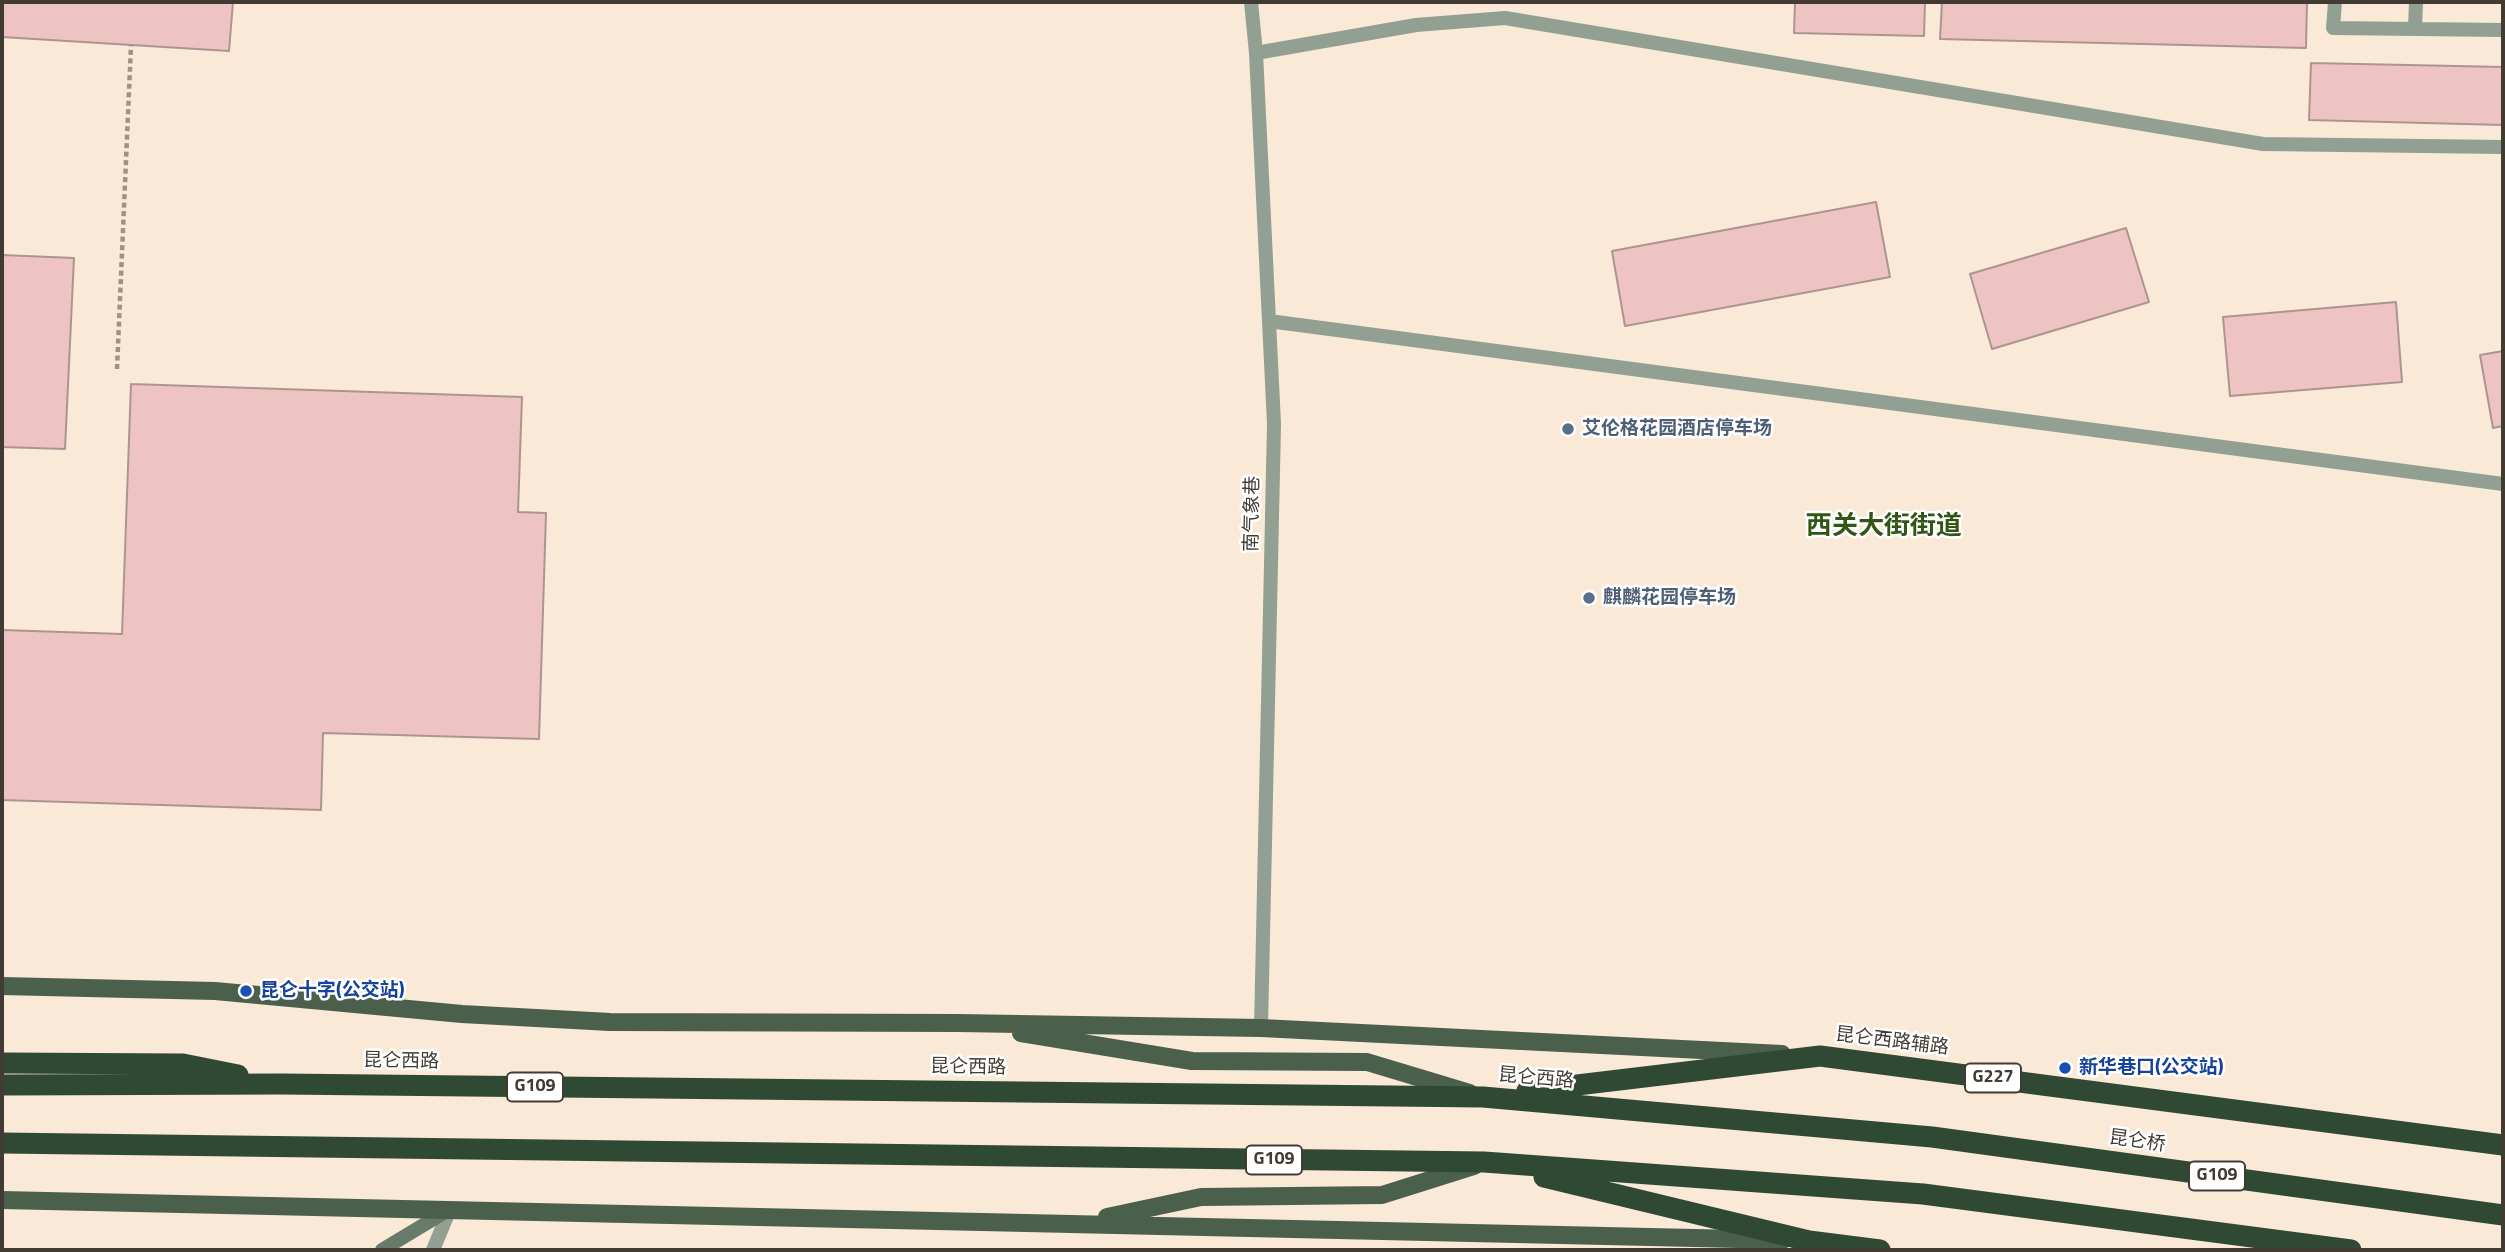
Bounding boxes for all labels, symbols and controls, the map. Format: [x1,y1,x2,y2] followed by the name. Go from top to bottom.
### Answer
[1582,418,1772,440] place label: 艾伦格花园酒店停车场
[1560,421,1576,437] marker: 艾伦格花园酒店停车场
[1241,476,1265,552] street label: 南气象巷
[1806,512,1962,544] district label: 西关大街街道
[1603,587,1736,609] place label: 麒麟花园停车场
[1581,590,1597,606] marker: 麒麟花园停车场
[260,980,405,1002] place label: 昆仑十字(公交站)
[238,983,254,999] marker: 昆仑十字(公交站)
[1834,1024,1950,1060] street label: 昆仑西路辅路
[363,1050,439,1074] street label: 昆仑西路
[930,1056,1006,1080] street label: 昆仑西路
[2079,1057,2224,1079] place label: 新华巷口(公交站)
[2057,1060,2073,1076] marker: 新华巷口(公交站)
[1497,1064,1575,1094] street label: 昆仑西路
[1965,1064,2021,1092] road number: G227
[507,1072,563,1102] road number: G109
[2107,1127,2167,1157] street label: 昆仑桥
[1246,1146,1302,1175] road number: G109
[2189,1162,2245,1190] road number: G109

